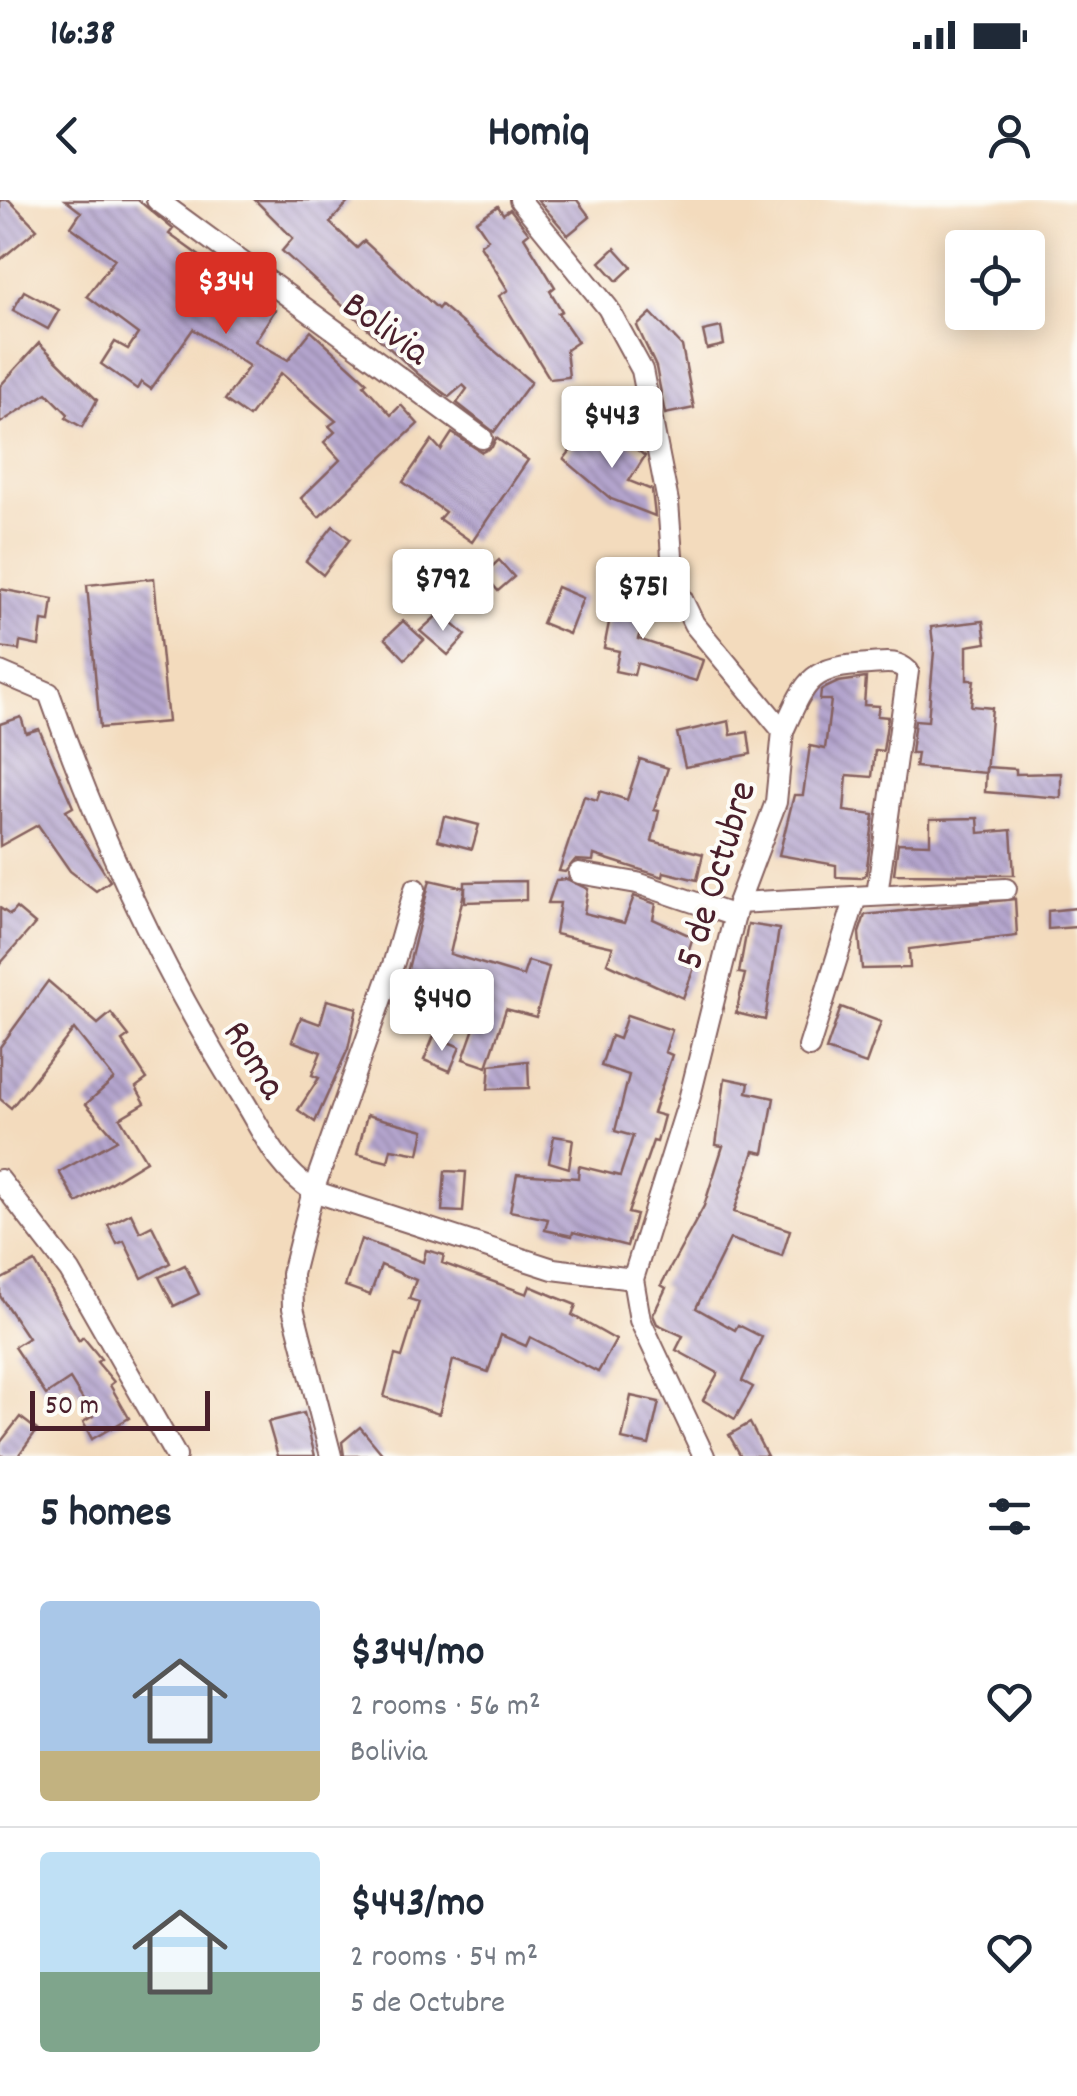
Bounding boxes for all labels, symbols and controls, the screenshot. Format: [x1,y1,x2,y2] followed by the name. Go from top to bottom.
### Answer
[50,8,115,63] text: 16:38
[487,103,590,167] text: Homiq
[40,108,95,163] icon: back
[982,108,1037,163] icon: person
[945,230,1045,330] map controls
[945,230,1045,330] button: locate
[167,252,285,337] pin: $344
[198,261,255,307] text: $344
[328,280,441,383] street label: Bolivia
[553,386,671,471] pin: $443
[584,395,641,441] text: $443
[384,549,502,634] pin: $792
[584,557,702,642] pin: $751
[414,558,472,604] text: $792
[618,566,668,612] text: $751
[664,775,775,977] street label: 5 de Octubre
[383,969,501,1054] pin: $440
[412,978,472,1024] text: $440
[205,1011,298,1113] street label: Roma
[30,1386,210,1430] scale bar
[45,1388,99,1428] text: 50 m
[40,1486,172,1546] text: 5 homes
[982,1489,1037,1544] icon: filters
[350,1625,484,1685] text: $344/mo
[120,1641,240,1761] icon: home
[982,1674,1037,1729] icon: heart
[350,1685,541,1731] text: 2 rooms · 56 m²
[350,1731,427,1777] text: Bolivia
[350,1876,484,1936] text: $443/mo
[120,1892,240,2012] icon: home
[982,1925,1037,1980] icon: heart
[350,1936,538,1982] text: 2 rooms · 54 m²
[350,1982,505,2028] text: 5 de Octubre

